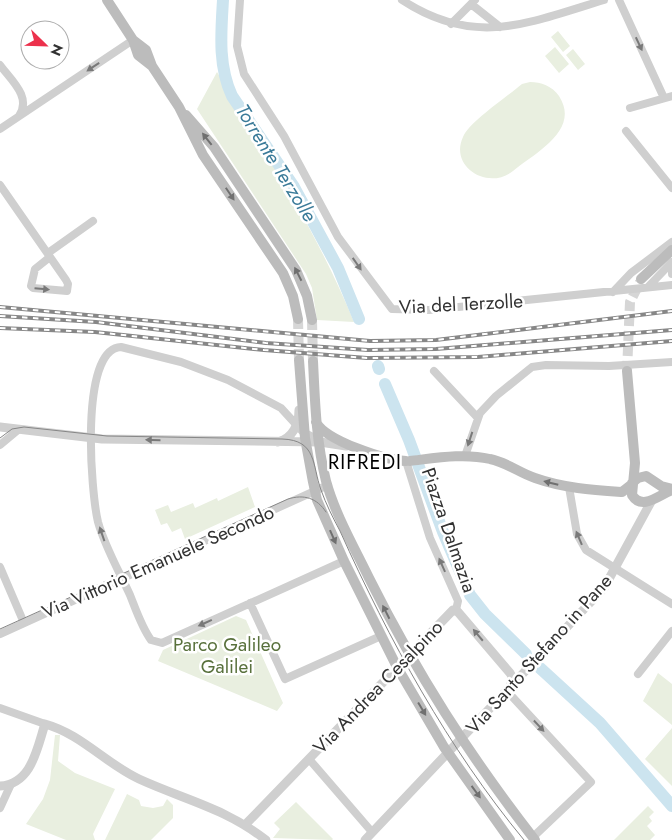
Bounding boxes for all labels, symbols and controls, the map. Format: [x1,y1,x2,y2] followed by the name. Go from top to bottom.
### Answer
[20,20,70,70] north arrow
[635,37,643,51] one-way arrow
[46,41,68,59] text: N
[86,62,100,72] one-way arrow
[228,99,324,227] water label: Torrente Terzolle
[202,133,213,146] one-way arrow
[225,187,235,201] one-way arrow
[352,257,362,271] one-way arrow
[294,267,302,281] one-way arrow
[34,285,50,293] one-way arrow
[398,287,524,321] street label: Via del Terzolle
[466,432,474,447] one-way arrow
[144,435,160,443] one-way arrow
[328,448,402,477] district label: RIFREDI
[415,464,483,596] street label: Piazza Dalmazia
[544,479,559,487] one-way arrow
[38,498,278,626] street label: Via Vittorio Emanuele Secondo
[98,526,106,541] one-way arrow
[330,530,338,544] one-way arrow
[575,531,583,545] one-way arrow
[437,558,445,572] one-way arrow
[460,568,619,740] street label: Via Santo Stefano in Pane
[382,605,390,619] one-way arrow
[307,614,449,760] street label: Via Andrea Cesalpino
[198,620,212,628] one-way arrow
[473,629,484,641] one-way arrow
[173,631,281,680] park label: Parco Galileo Galilei
[417,702,426,715] one-way arrow
[533,719,545,731] one-way arrow
[471,785,481,799] one-way arrow

